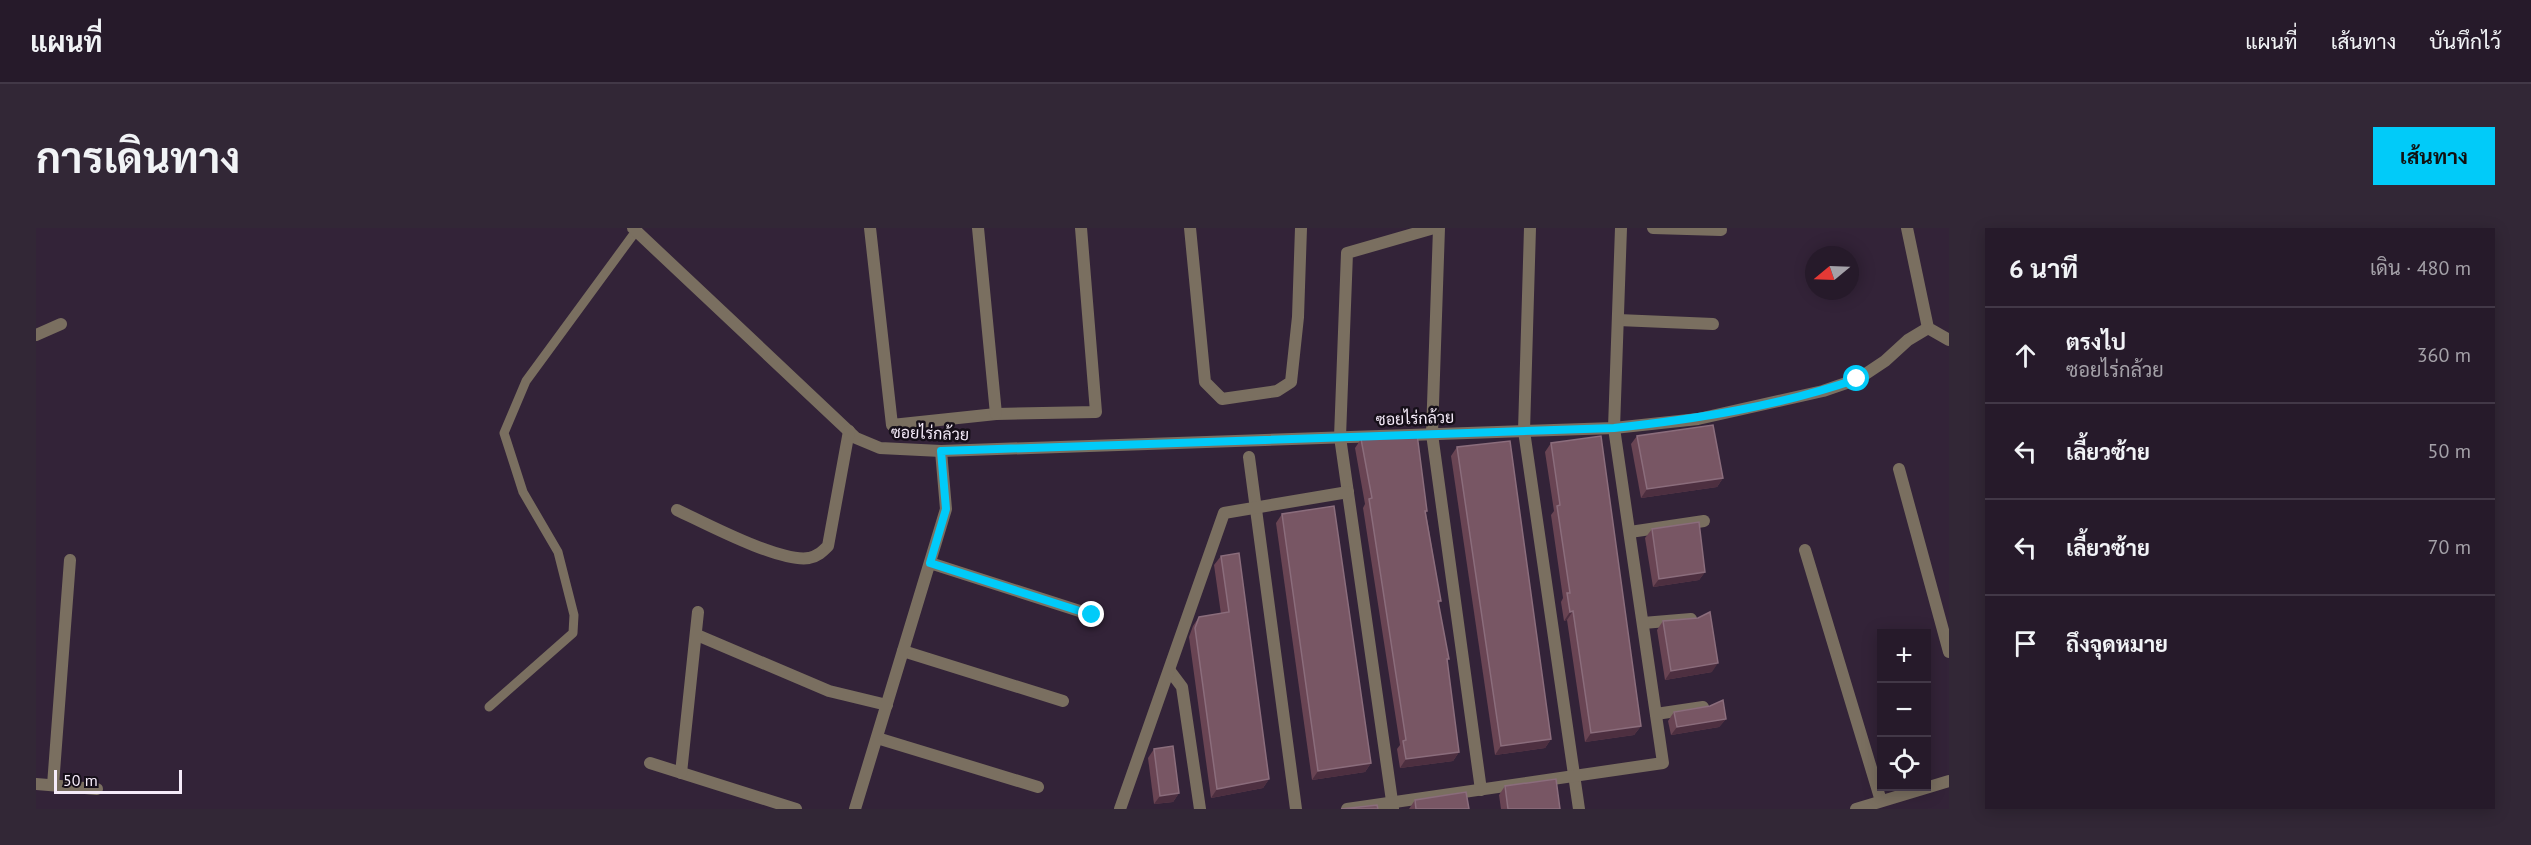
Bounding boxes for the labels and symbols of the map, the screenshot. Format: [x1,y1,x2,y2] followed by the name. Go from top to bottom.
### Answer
[1805,246,1859,300] north arrow
[1843,365,1869,391] route start
[1376,406,1454,429] street label: ซอยไร่กล้วย
[891,421,969,444] street label: ซอยไร่กล้วย
[1078,601,1104,627] route end
[54,767,182,794] scale bar

